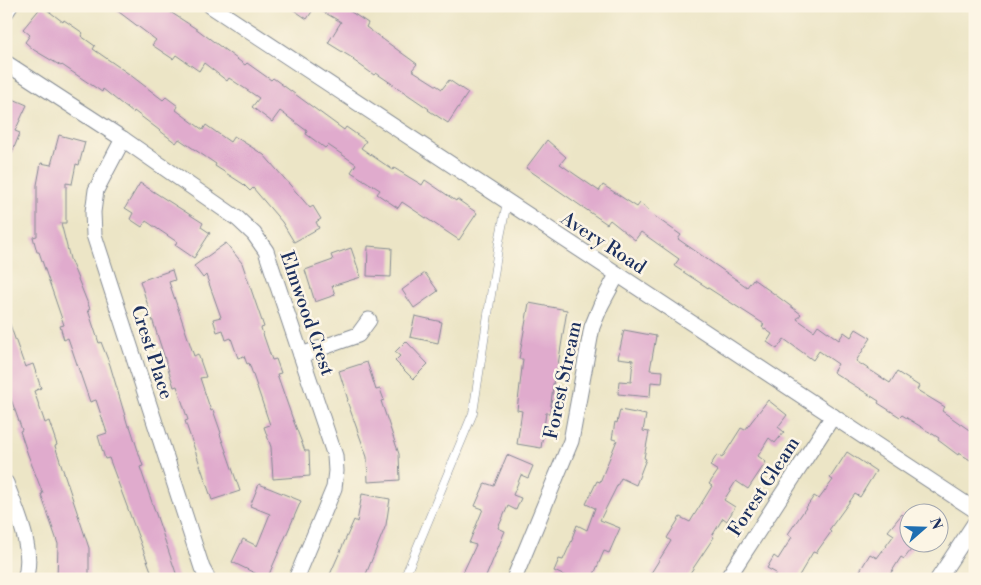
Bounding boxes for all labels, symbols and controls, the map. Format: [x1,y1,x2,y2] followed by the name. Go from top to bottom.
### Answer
[555,206,651,279] street label: Avery Road
[275,248,340,379] street label: Elmwood Crest
[126,302,178,402] street label: Crest Place
[539,319,587,441] street label: Forest Stream
[723,432,805,541] street label: Forest Gleam
[898,502,948,552] north arrow
[925,516,946,532] text: N

